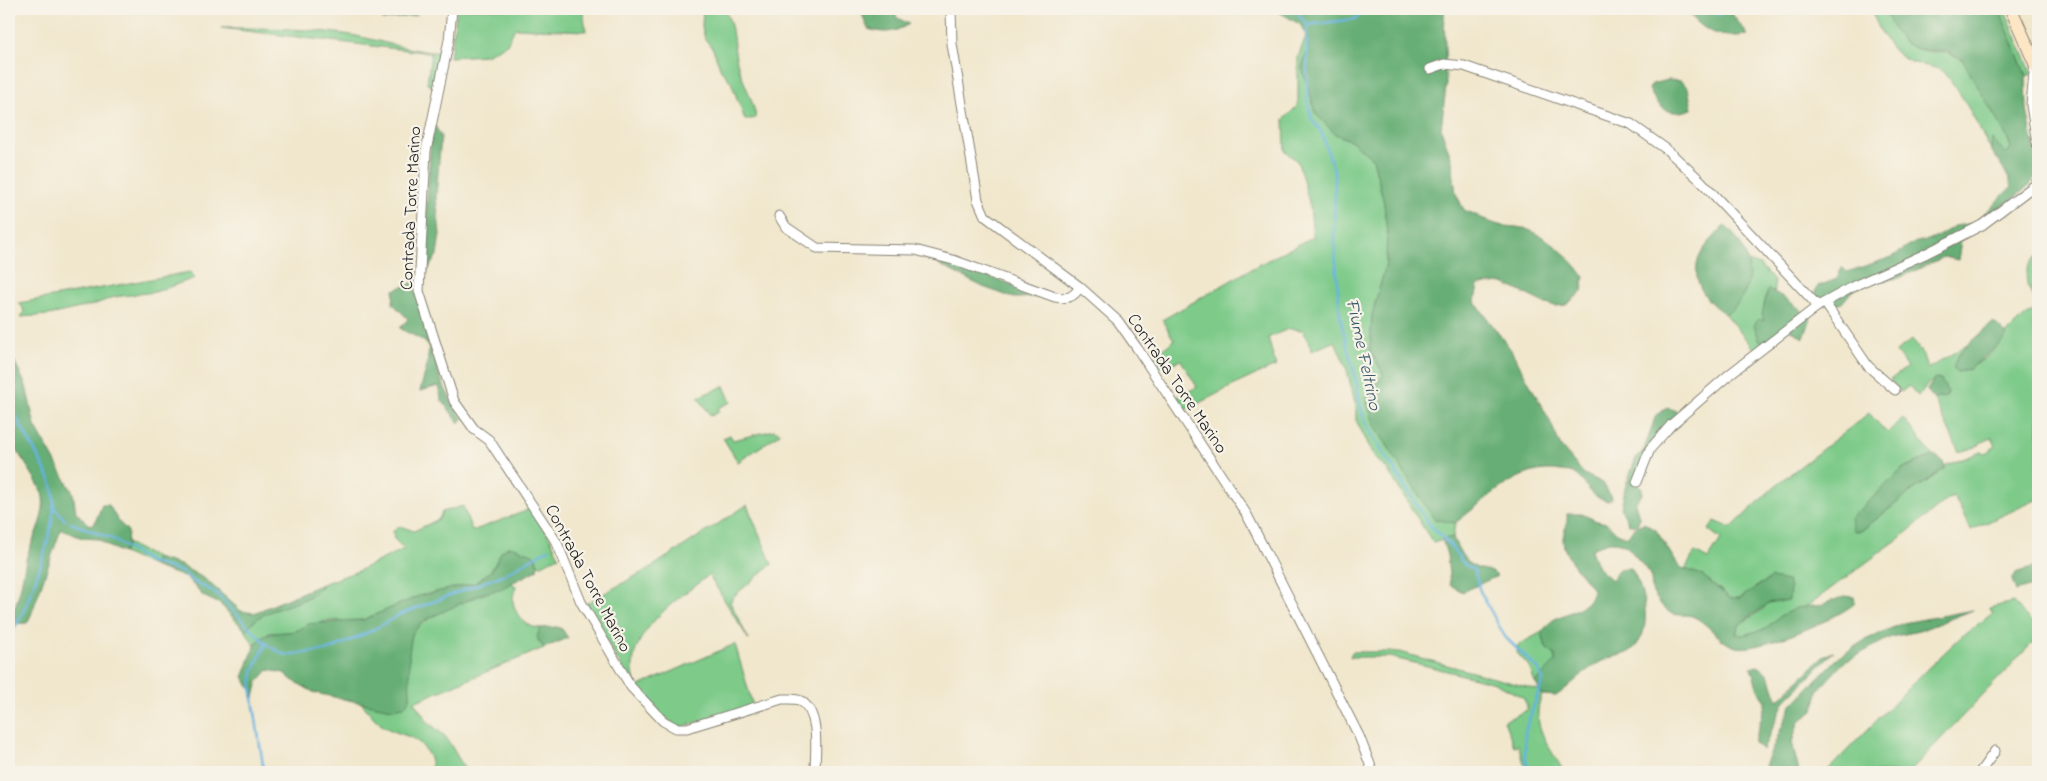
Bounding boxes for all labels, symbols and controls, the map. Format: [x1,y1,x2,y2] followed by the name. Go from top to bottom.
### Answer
[395,125,429,291] street label: Contrada Torre Marino
[1338,296,1388,414] water label: Fiume Feltrino
[1120,309,1233,459] street label: Contrada Torre Marino
[537,500,637,658] street label: Contrada Torre Marino

